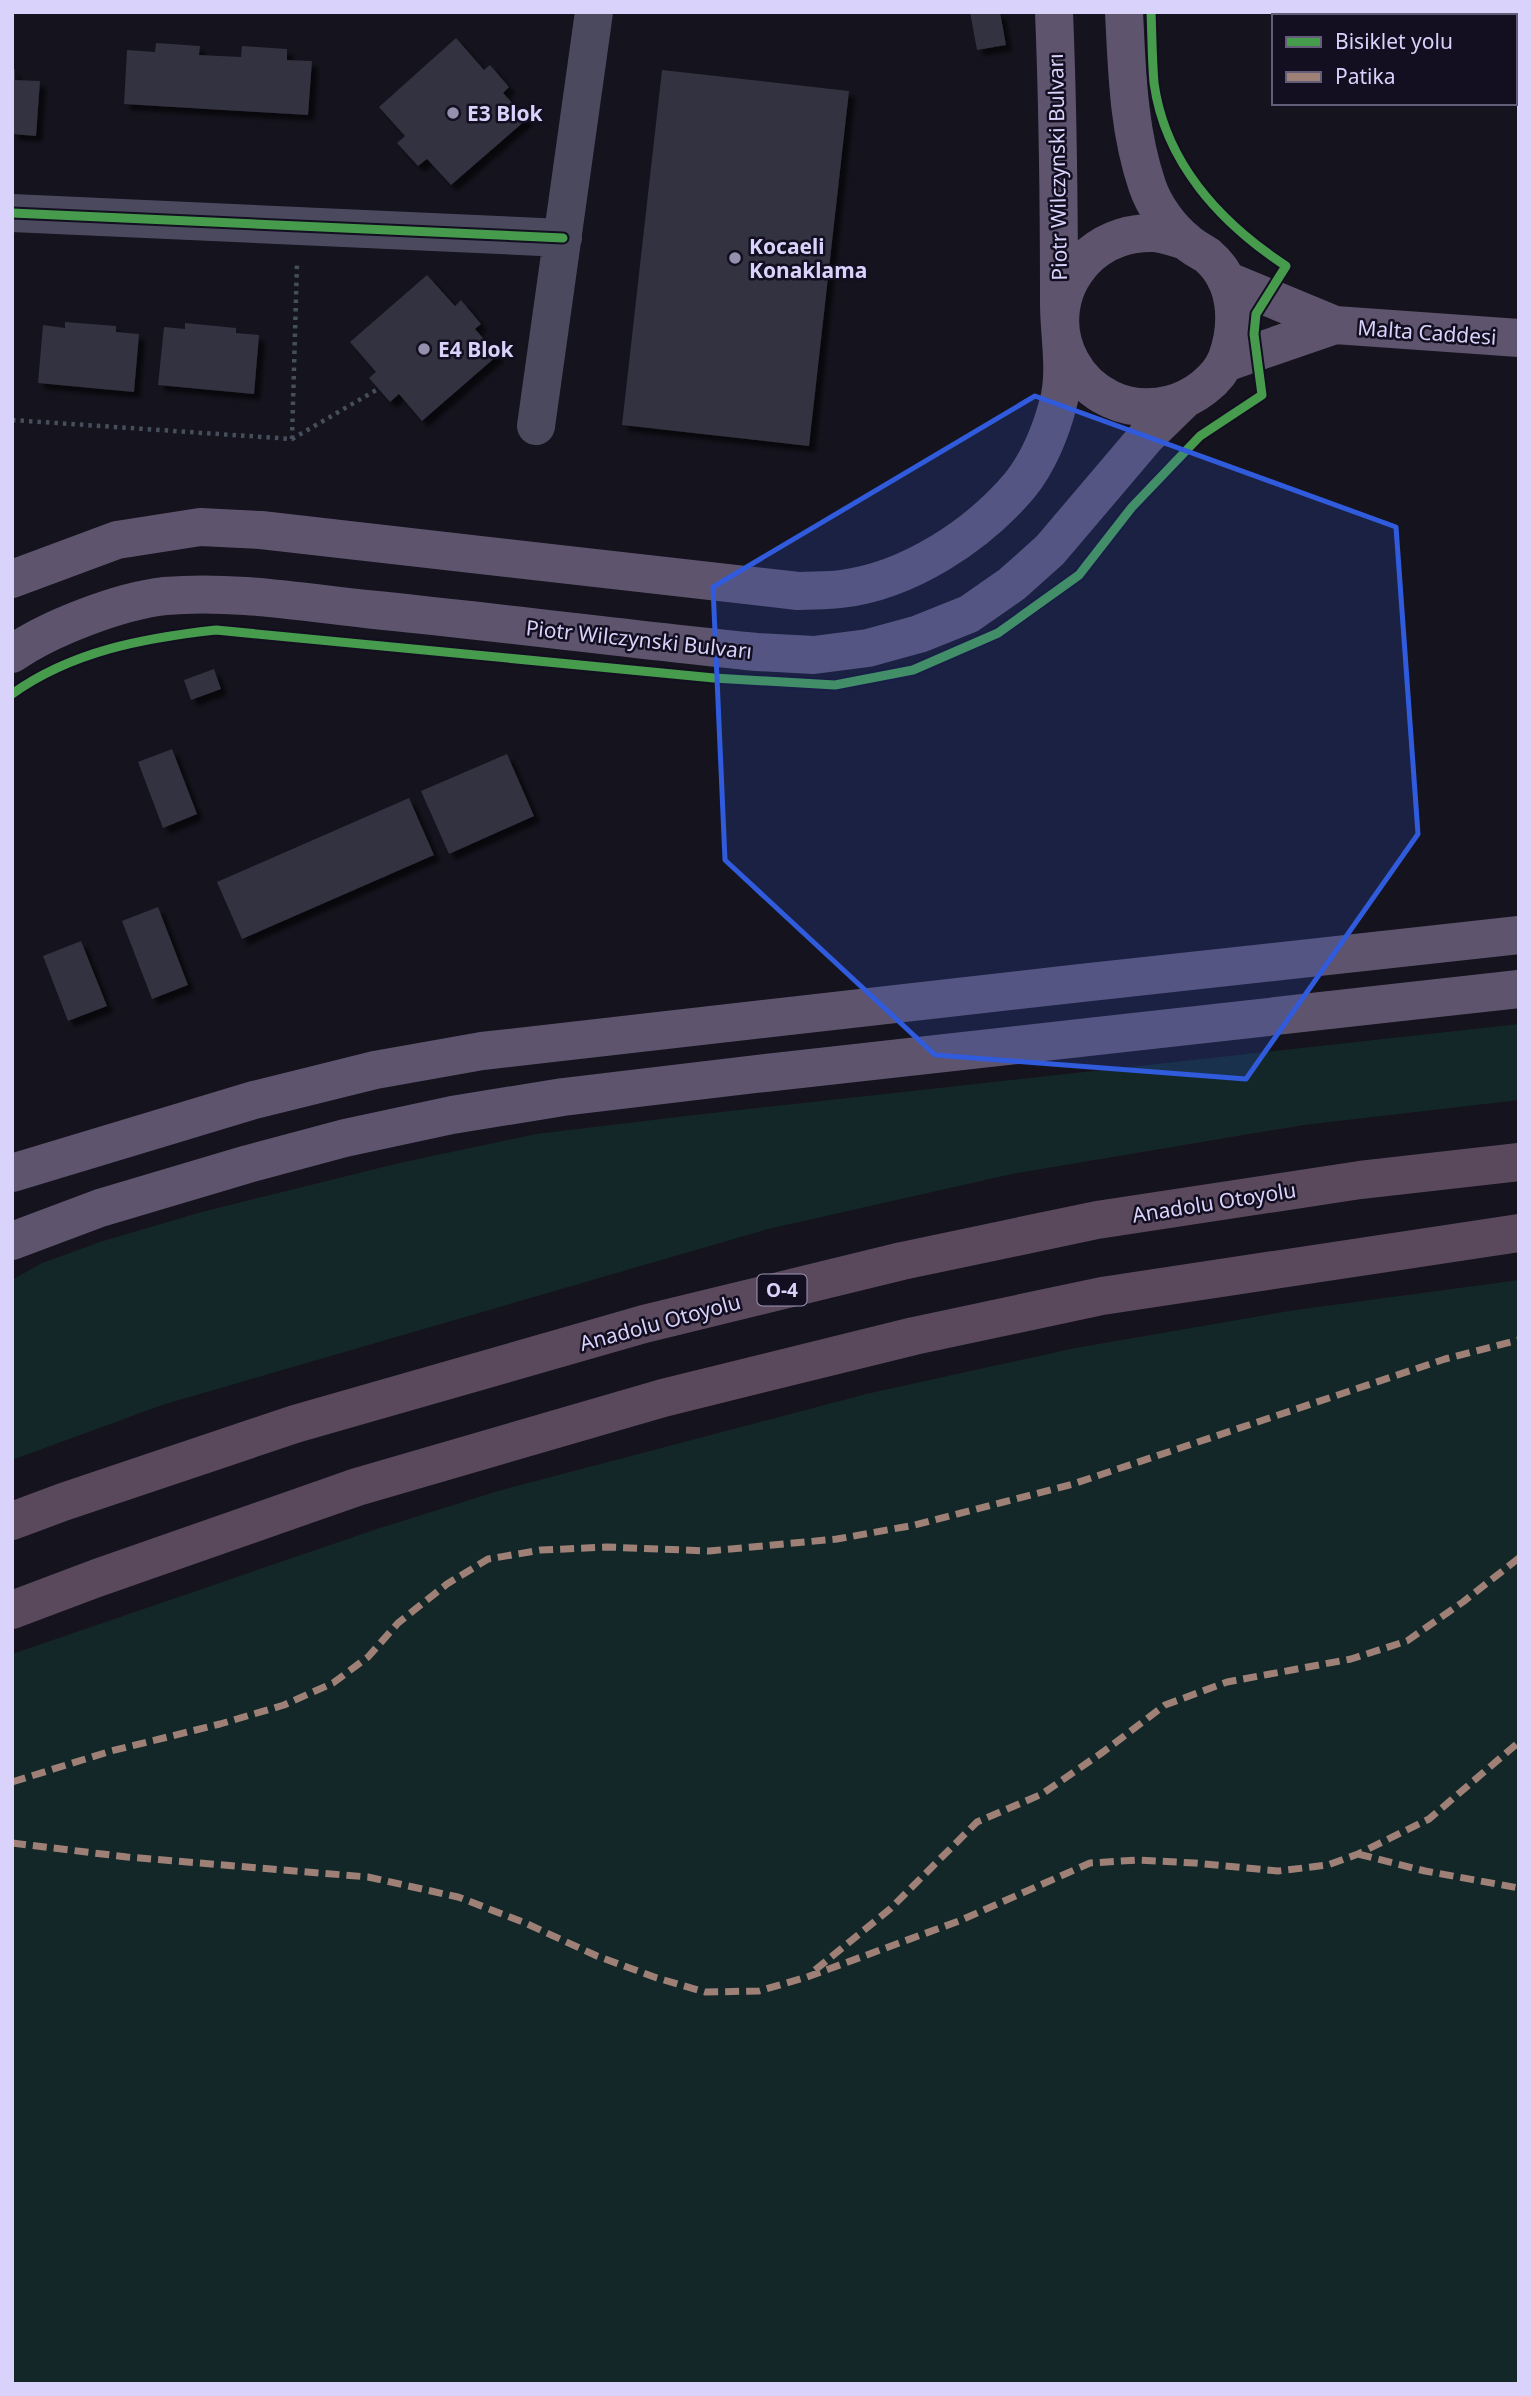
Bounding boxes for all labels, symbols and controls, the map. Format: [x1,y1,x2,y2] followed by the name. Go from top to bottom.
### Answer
[1272,14,1517,105] legend
[1335,27,1453,55] text: Bisiklet yolu
[1041,53,1073,281] street label: Piotr Wilczynski Bulvarı
[1335,62,1395,90] text: Patika
[467,99,544,127] place label: E3 Blok
[445,105,461,121] marker: E3 Blok
[749,232,867,284] place label: Kocaeli Konaklama
[727,250,743,266] marker: Kocaeli Konaklama
[1357,313,1497,351] street label: Malta Caddesi
[438,335,515,363] place label: E4 Blok
[416,341,432,357] marker: E4 Blok
[525,613,753,665] street label: Piotr Wilczynski Bulvarı
[1130,1175,1298,1229] street label: Anadolu Otoyolu
[758,1274,806,1306] road number: O-4
[576,1287,744,1357] street label: Anadolu Otoyolu

